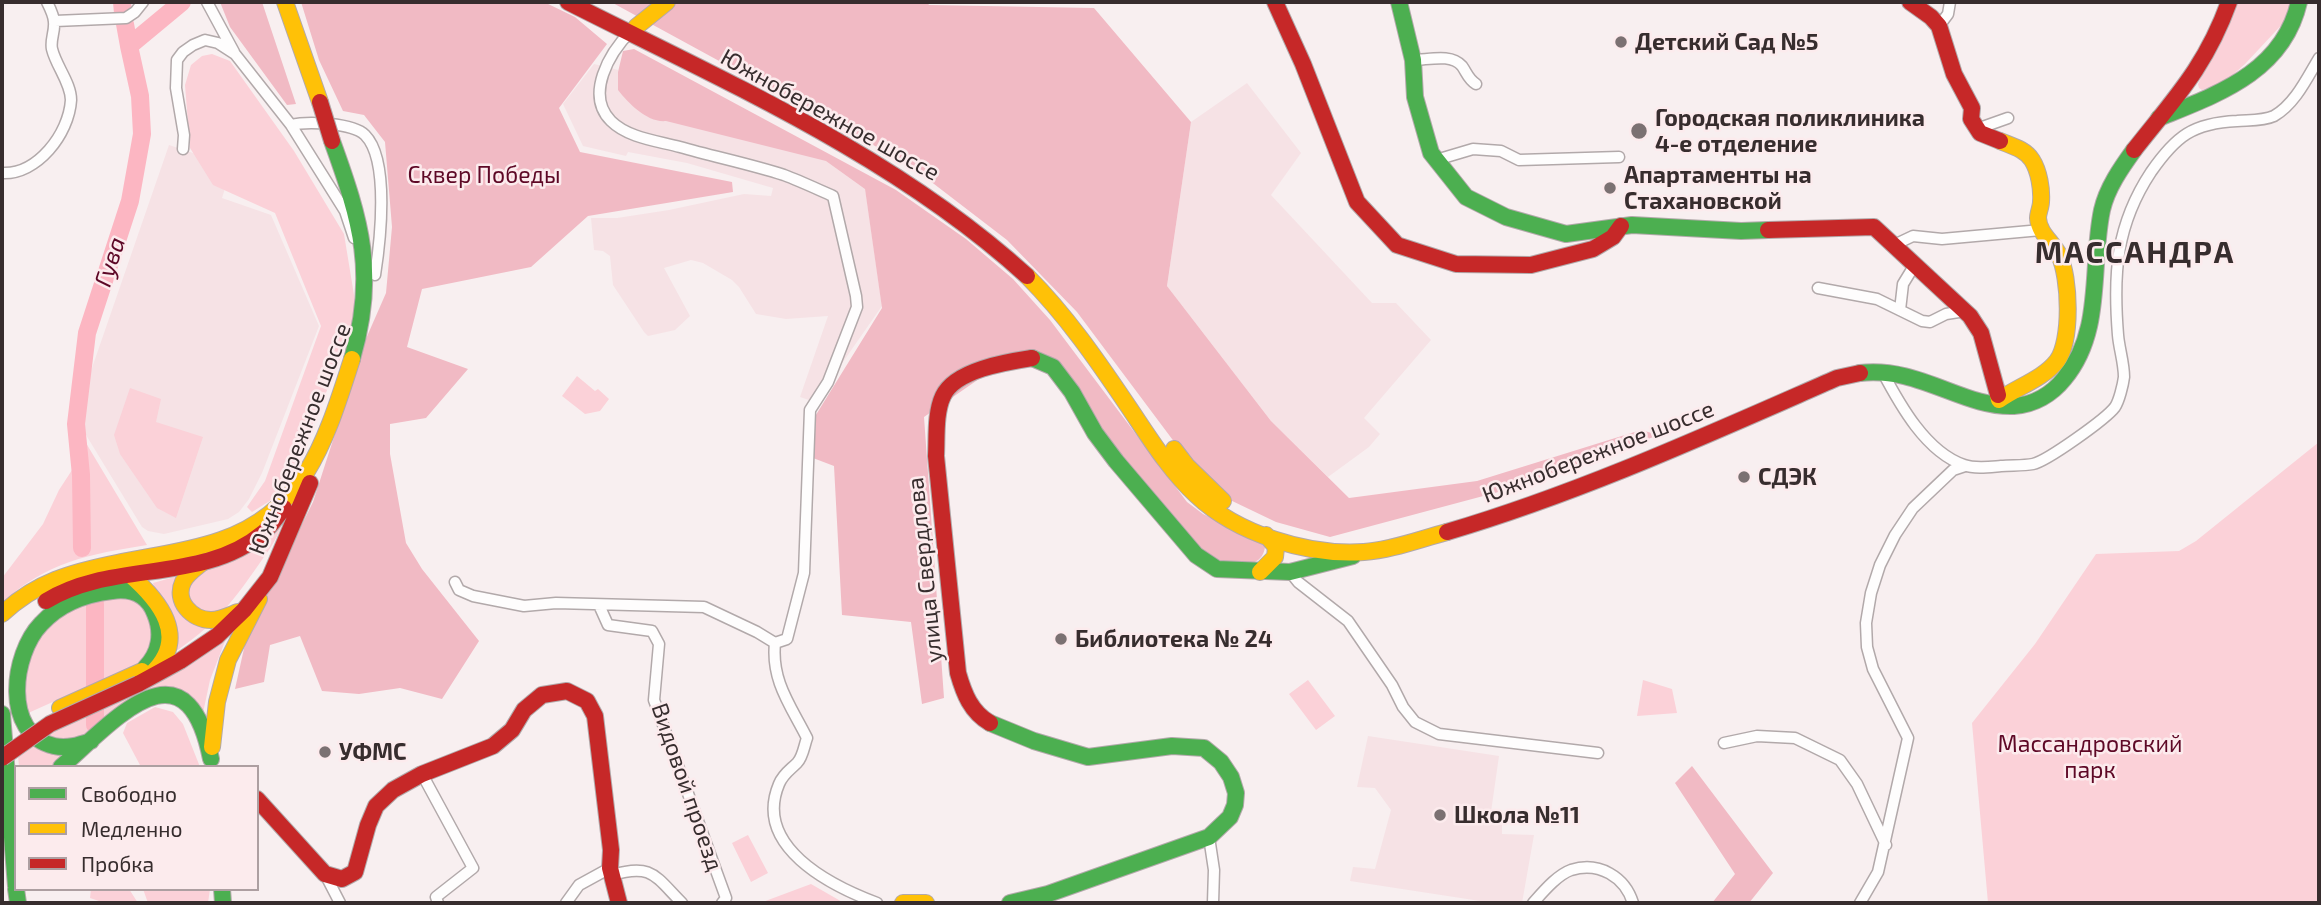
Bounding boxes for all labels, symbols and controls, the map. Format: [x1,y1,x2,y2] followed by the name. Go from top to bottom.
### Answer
[1635,28,1819,56] place label: Детский Сад №5
[1613,34,1629,50] marker: Детский Сад №5
[716,43,944,187] street label: Южнобережное шоссе
[1655,104,1925,158] place label: Городская поликлиника 4-е отделение
[1629,121,1649,141] marker: Городская поликлиника 4-е отделение
[407,161,561,189] park label: Сквер Победы
[1624,161,1812,215] place label: Апартаменты на Стахановской
[1602,180,1618,196] marker: Апартаменты на Стахановской
[88,234,132,290] water label: Гува
[2036,235,2234,271] district label: МАССАНДРА
[243,319,357,559] street label: Южнобережное шоссе
[1478,395,1718,509] street label: Южнобережное шоссе
[1758,463,1817,491] place label: СДЭК
[1736,469,1752,485] marker: СДЭК
[902,476,948,664] street label: улица Свердлова
[1075,625,1273,653] place label: Библиотека № 24
[1053,631,1069,647] marker: Библиотека № 24
[645,699,729,875] street label: Видовой проезд
[1998,730,2182,784] park label: Массандровский парк
[339,738,407,766] place label: УФМС
[317,744,333,760] marker: УФМС
[14,765,259,891] legend
[81,781,177,806] text: Свободно
[1454,801,1580,829] place label: Школа №11
[1432,807,1448,823] marker: Школа №11
[81,816,183,841] text: Медленно
[81,851,154,876] text: Пробка

